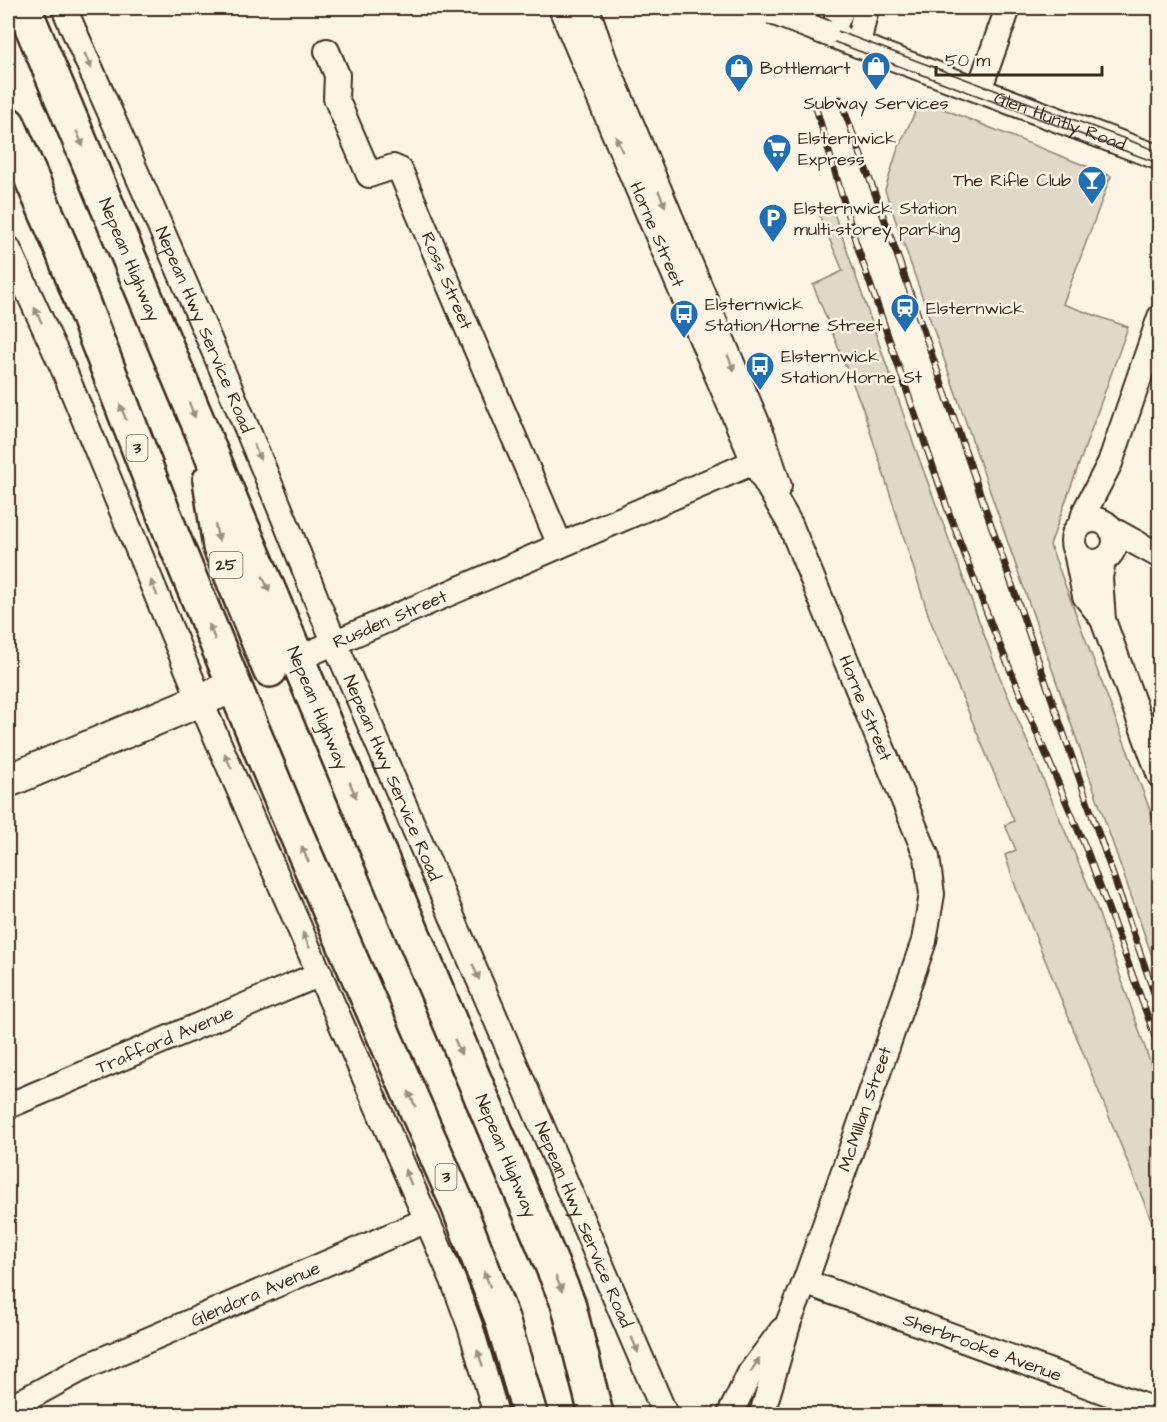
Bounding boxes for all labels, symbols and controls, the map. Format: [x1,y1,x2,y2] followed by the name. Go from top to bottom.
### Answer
[936,39,1102,77] scale bar
[945,48,990,73] text: 50 m
[860,50,892,92] shop icon: Subway Services
[83,52,93,70] one-way arrow
[723,52,755,94] shop icon: Bottlemart
[760,56,851,81] place label: Bottlemart
[991,85,1130,157] street label: Glen Huntly Road
[803,91,949,117] place label: Subway Services
[798,126,896,172] place label: Elsternwick Express
[75,130,85,148] one-way arrow
[761,132,793,174] supermarket icon: Elsternwick Express
[614,135,623,153] one-way arrow
[1076,164,1108,206] bar icon: The Rifle Club
[953,168,1071,193] place label: The Rifle Club
[624,178,691,292] street label: Horne Street
[657,190,667,208] one-way arrow
[93,194,167,326] street label: Nepean Highway
[794,196,960,243] place label: Elsternwick Station multi-storey parking
[757,202,789,244] parking icon: Elsternwick Station multi-storey parking
[149,223,260,436] street label: Nepean Hwy Service Road
[415,228,479,334] street label: Ross Street
[705,292,883,338] place label: Elsternwick Station/Horne Street
[889,292,921,334] station icon: Elsternwick
[926,296,1024,321] place label: Elsternwick
[668,298,700,340] bus stop icon: Elsternwick Station/Horne Street
[34,306,43,323] one-way arrow
[781,344,923,390] place label: Elsternwick Station/Horne St
[744,350,776,392] bus stop icon: Elsternwick Station/Horne St
[727,354,736,372] one-way arrow
[187,401,197,419] one-way arrow
[118,403,127,421] one-way arrow
[126,435,148,461] road number: 3
[252,443,262,461] one-way arrow
[212,524,222,542] one-way arrow
[210,552,242,578] road number: 25
[261,576,271,594] one-way arrow
[149,579,158,597] one-way arrow
[329,583,451,654] street label: Rusden Street
[207,623,216,641] one-way arrow
[281,642,355,774] street label: Nepean Highway
[833,651,899,765] street label: Horne Street
[337,671,448,885] street label: Nepean Hwy Service Road
[223,752,233,770] one-way arrow
[348,781,358,799] one-way arrow
[300,846,309,863] one-way arrow
[301,931,311,949] one-way arrow
[472,963,481,981] one-way arrow
[92,1000,237,1080] street label: Trafford Avenue
[453,1038,463,1056] one-way arrow
[832,1043,898,1175] street label: McMillan Street
[406,1090,416,1108] one-way arrow
[469,1090,543,1222] street label: Nepean Highway
[529,1118,639,1331] street label: Nepean Hwy Service Road
[436,1164,456,1190] road number: 3
[403,1168,412,1186] one-way arrow
[187,1255,324,1333] street label: Glendora Avenue
[482,1270,491,1288] one-way arrow
[554,1276,564,1294] one-way arrow
[900,1307,1065,1388] street label: Sherbrooke Avenue
[630,1336,640,1354] one-way arrow
[475,1349,484,1367] one-way arrow
[750,1357,761,1373] one-way arrow

